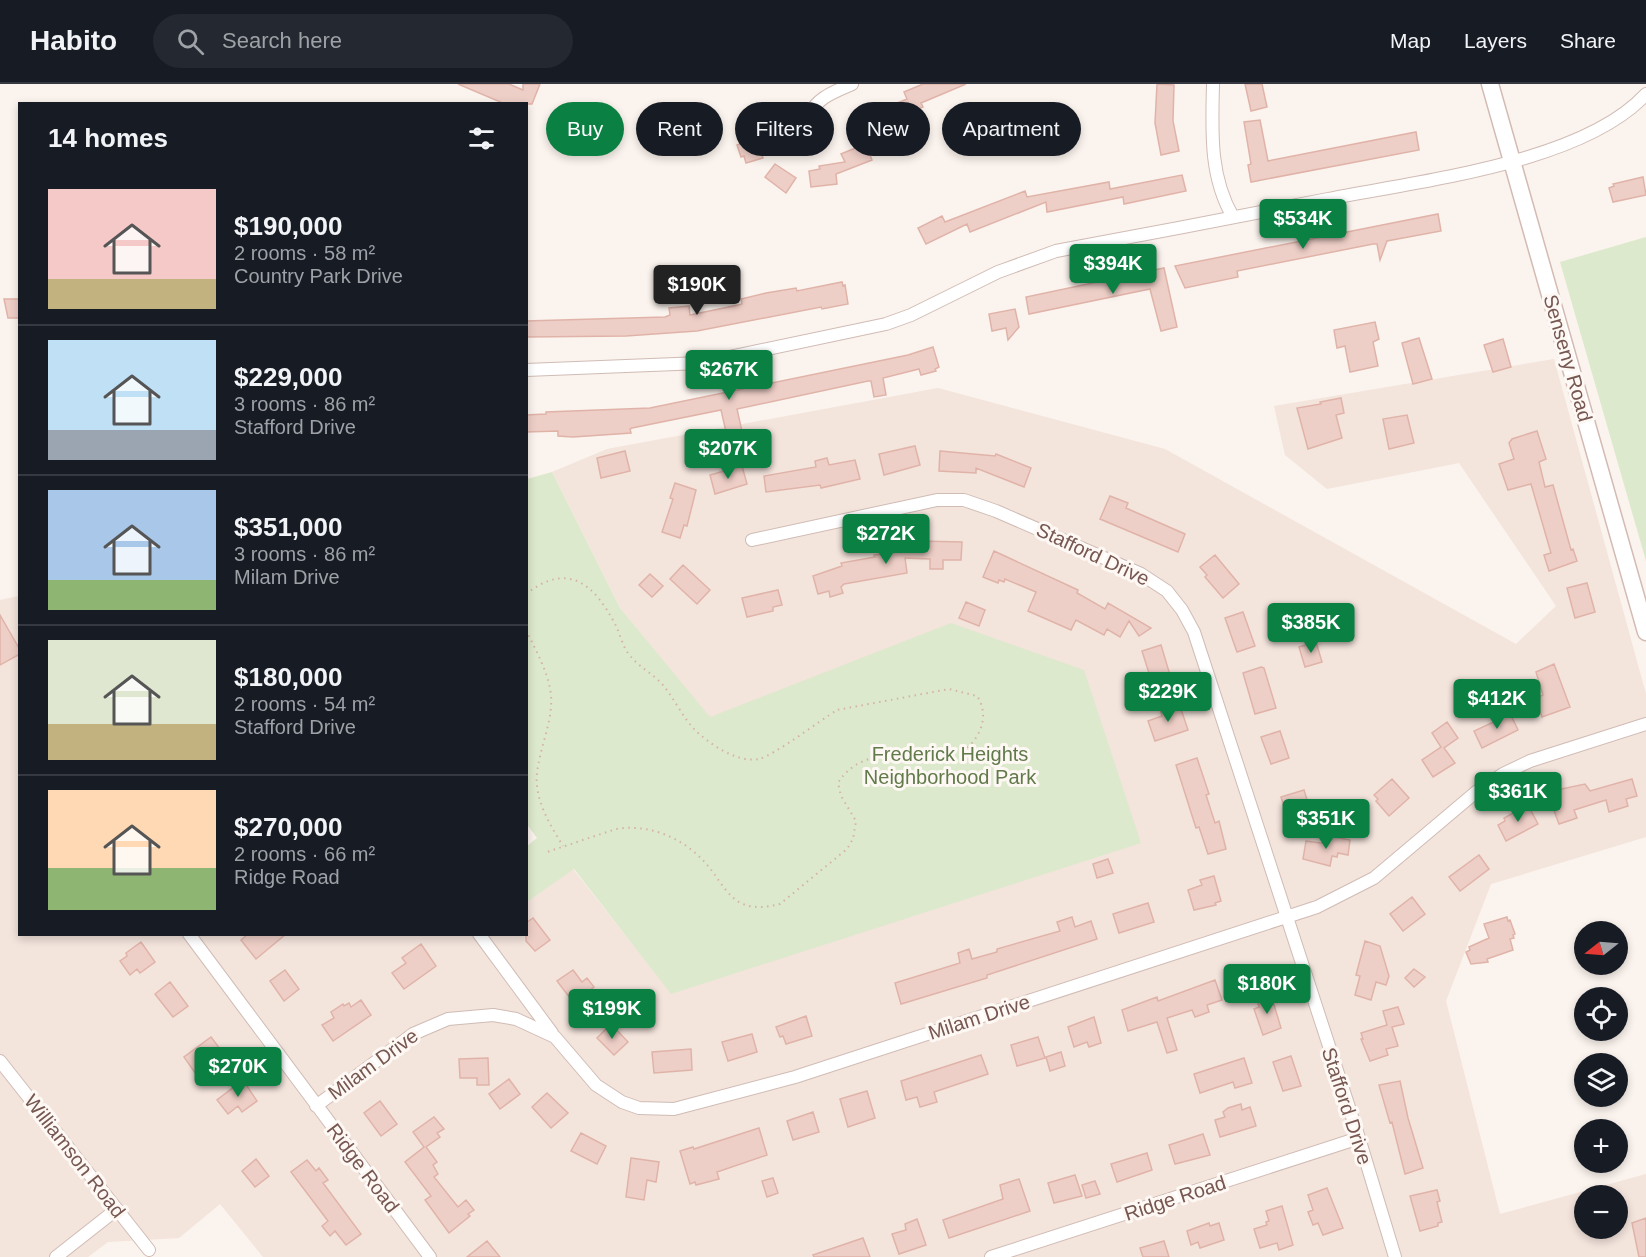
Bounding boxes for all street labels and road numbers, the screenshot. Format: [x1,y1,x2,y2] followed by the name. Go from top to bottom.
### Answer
[1539,292,1597,424] street label: Senseny Road
[1033,518,1153,590] street label: Stafford Drive
[925,990,1033,1044] street label: Milam Drive
[324,1024,422,1104] street label: Milam Drive
[1318,1045,1376,1167] street label: Stafford Drive
[20,1090,130,1222] street label: Williamson Road
[322,1119,404,1217] street label: Ridge Road
[1121,1171,1229,1225] street label: Ridge Road

